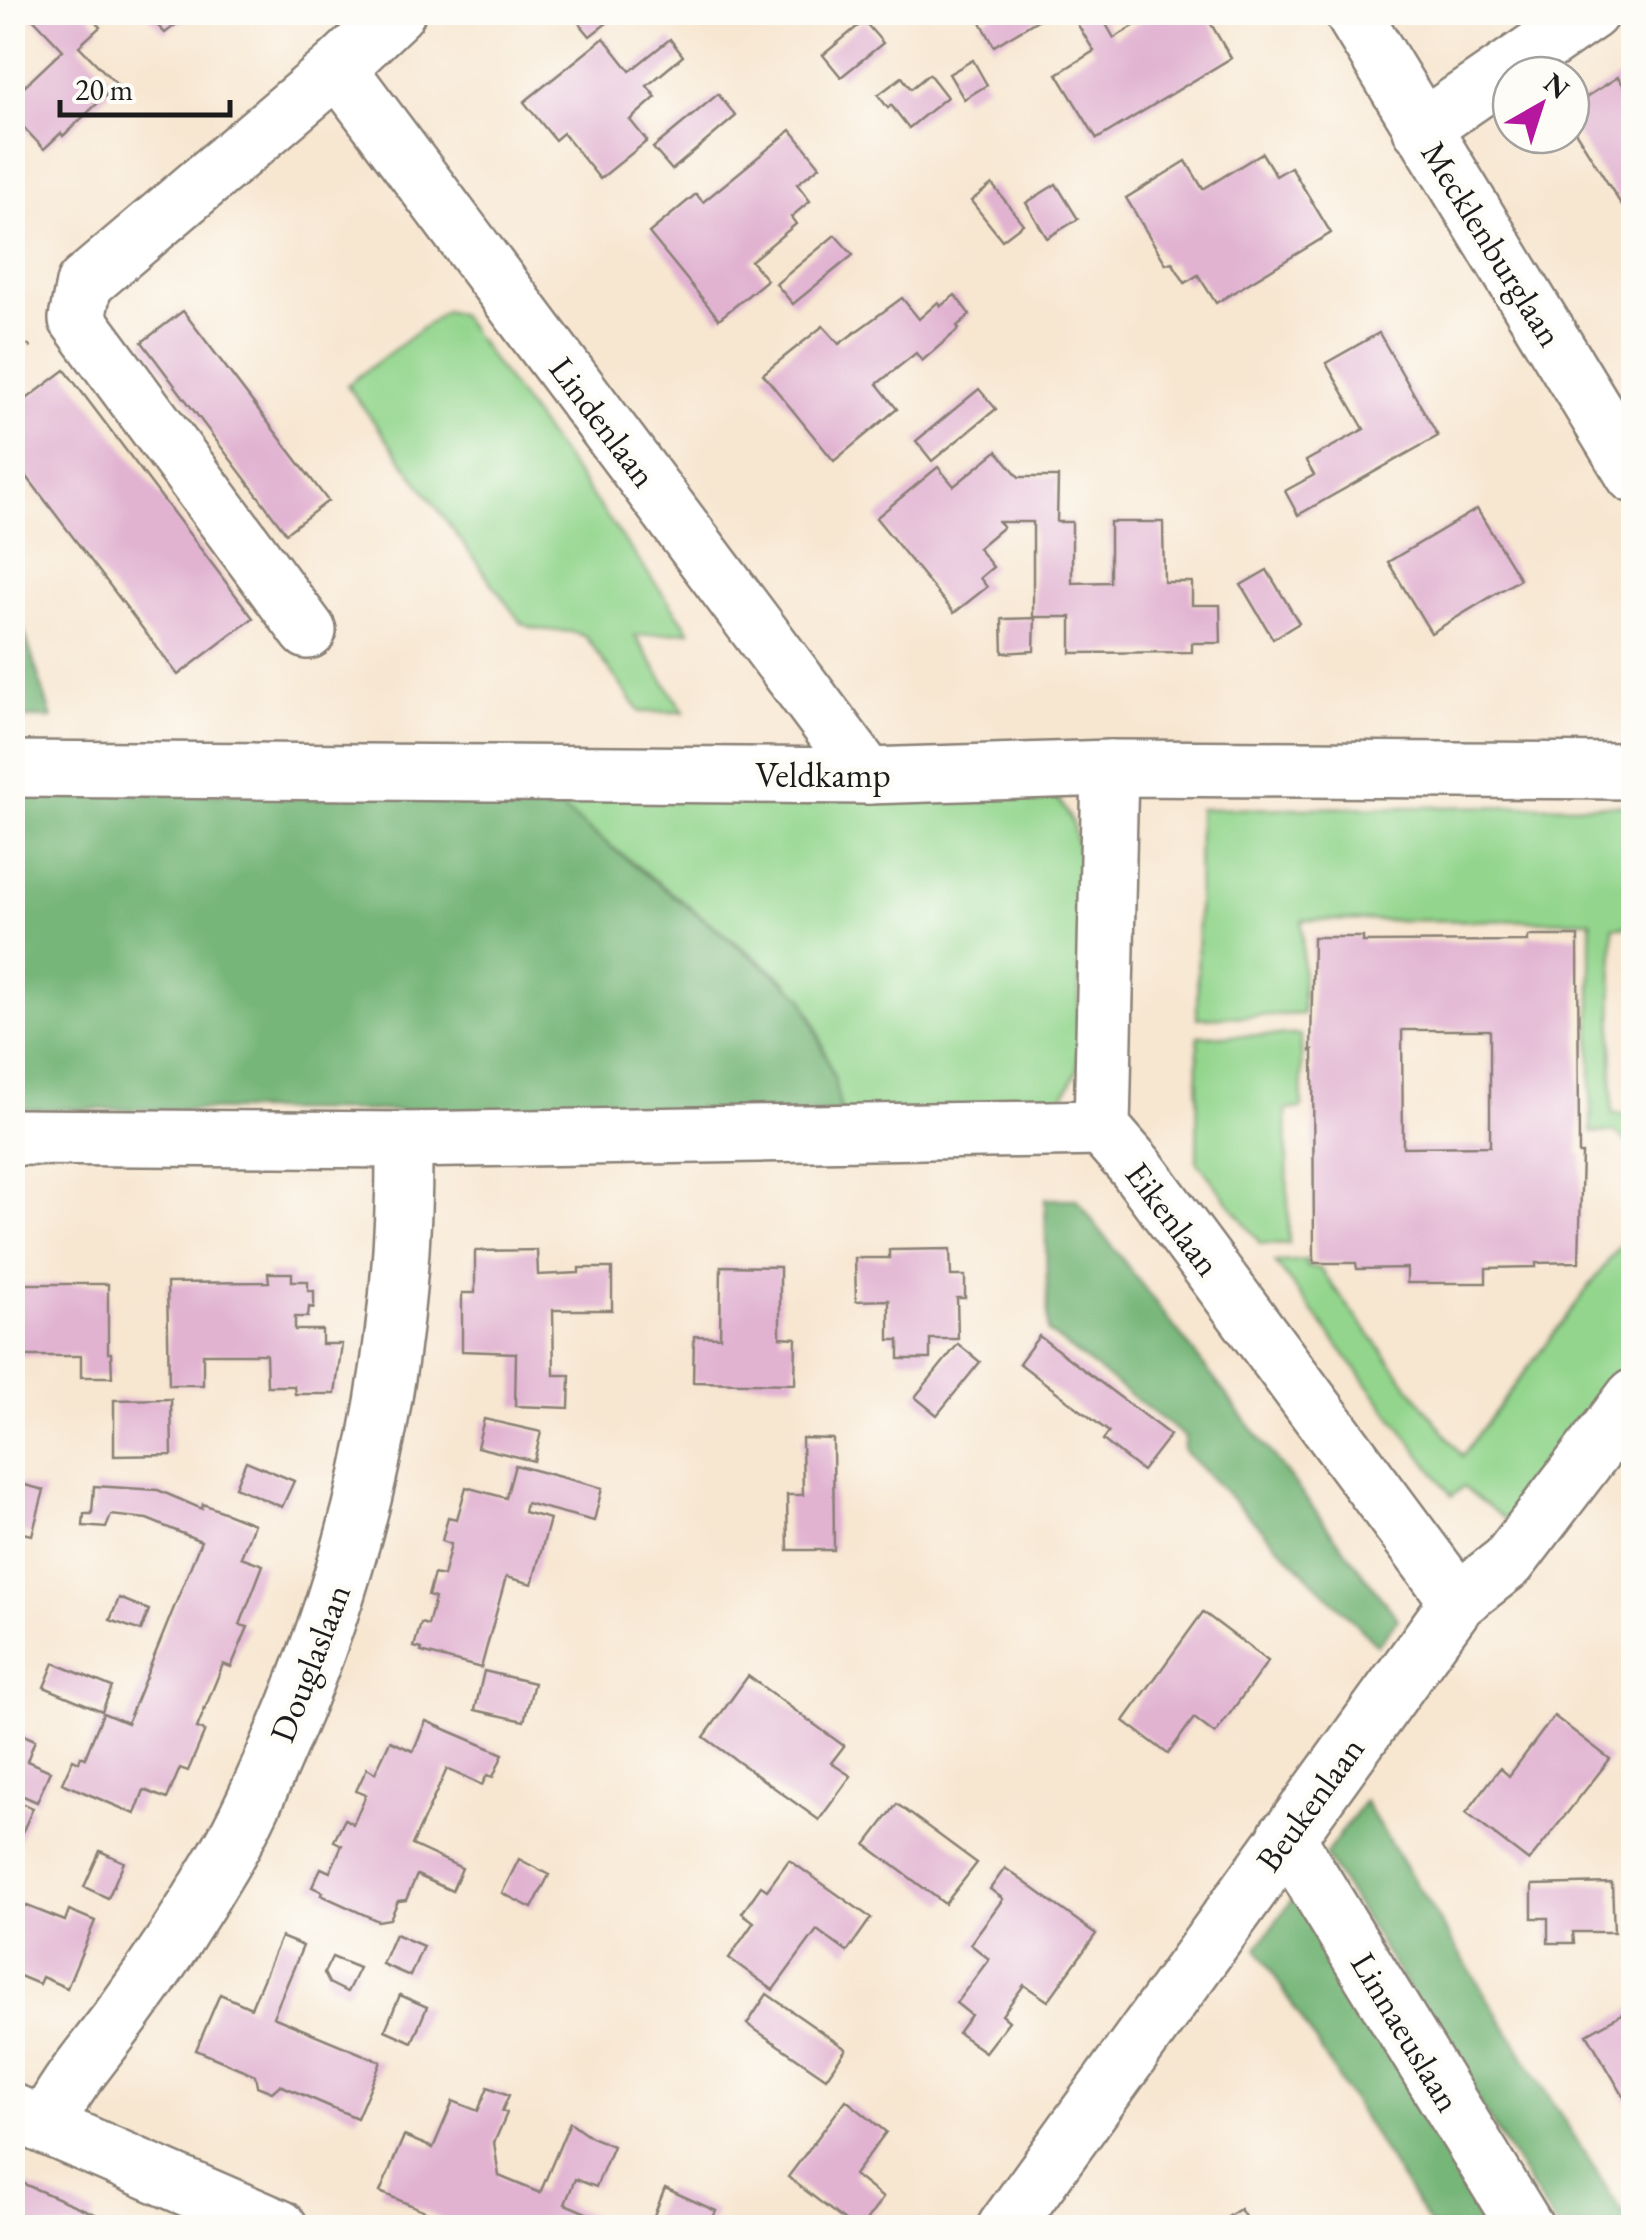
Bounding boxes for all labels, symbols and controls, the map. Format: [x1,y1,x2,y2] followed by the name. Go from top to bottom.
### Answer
[60,55,230,117] scale bar
[1491,55,1591,155] north arrow
[1537,64,1577,107] text: N
[75,70,133,109] text: 20 m
[1411,133,1573,355] street label: Mecklenburglaan
[540,347,667,496] street label: Lindenlaan
[755,752,891,797] street label: Veldkamp
[1116,1153,1231,1285] street label: Eikenlaan
[259,1577,360,1748] street label: Douglaslaan
[1246,1727,1374,1880] street label: Beukenlaan
[1341,1944,1472,2120] street label: Linnaeuslaan

